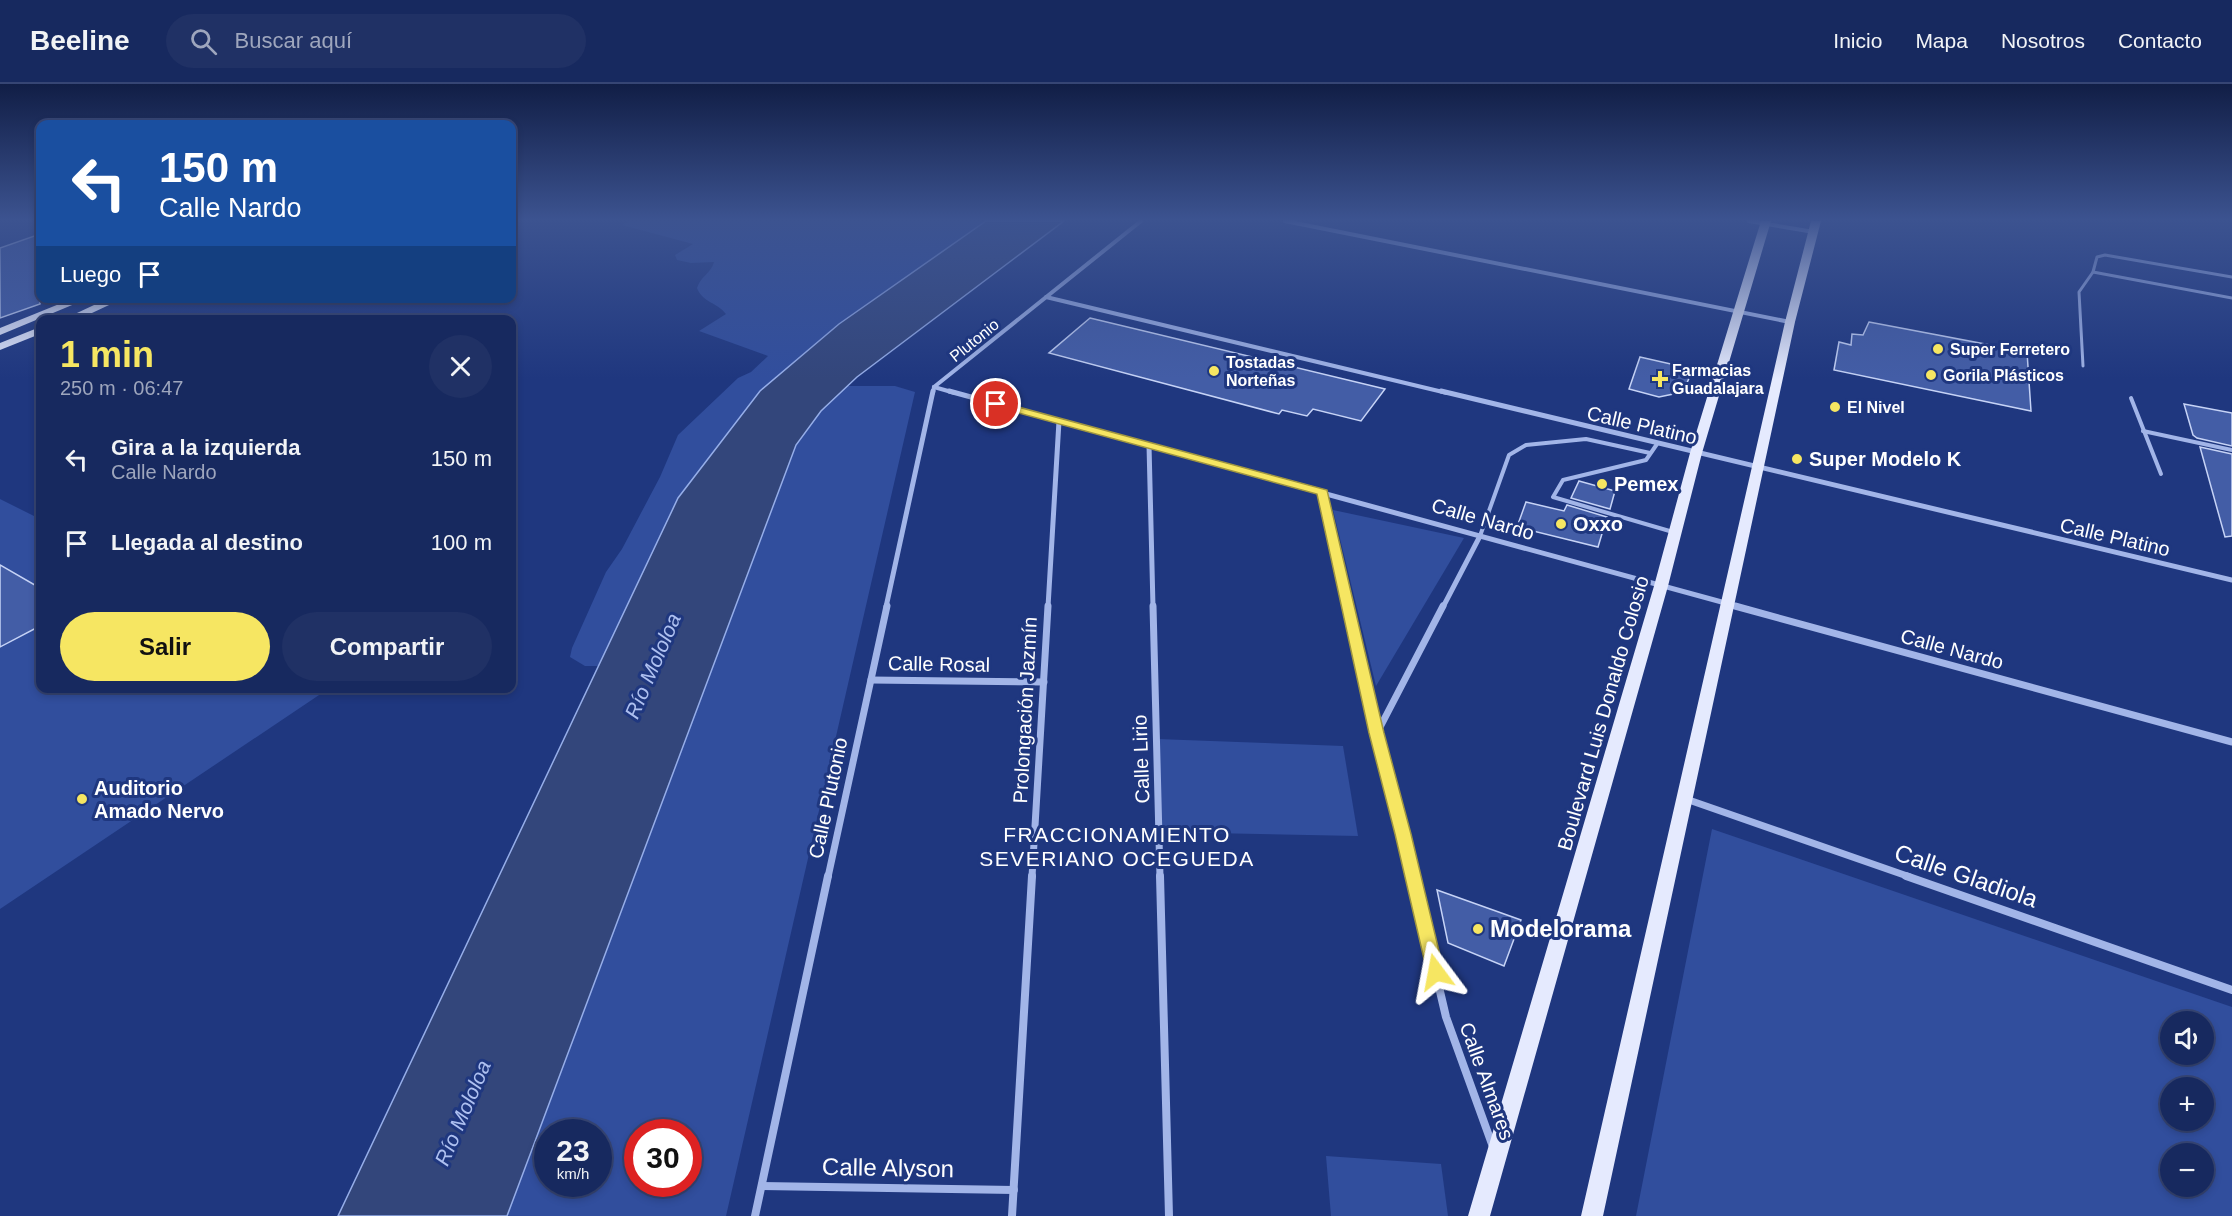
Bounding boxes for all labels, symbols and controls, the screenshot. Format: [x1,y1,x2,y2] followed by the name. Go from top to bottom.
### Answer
[166,14,586,68] search box
[30,25,130,56] text: Beeline
[187,25,220,58] icon: search
[235,28,352,53] text: Buscar aquí
[1833,29,1882,52] text: Inicio
[1915,29,1968,52] text: Mapa
[2001,29,2085,52] text: Nosotros
[2118,29,2202,52] text: Contacto
[60,144,138,222] icon: left
[159,144,278,191] text: 150 m
[159,193,302,223] text: Calle Nardo
[133,258,166,291] icon: arrive
[60,262,121,287] text: Luego
[946,316,1002,365] street label: Plutonio
[60,334,154,375] text: 1 min
[429,335,492,398] button: close
[1950,341,2070,358] place label: Super Ferretero
[1931,342,1945,356] marker: Super Ferretero
[1226,354,1295,389] place label: Tostadas Norteñas
[1672,362,1764,397] place label: Farmacias Guadalajara
[1207,364,1221,378] marker: Tostadas Norteñas
[1943,367,2064,384] place label: Gorila Plásticos
[1924,368,1938,382] marker: Gorila Plásticos
[1653,372,1667,386] marker: Farmacias Guadalajara
[60,377,183,399] text: 250 m · 06:47
[970,378,1021,429] pin
[979,387,1012,420] icon: arrive
[1847,399,1905,416] place label: El Nivel
[1828,400,1842,414] marker: El Nivel
[1585,402,1699,448] street label: Calle Platino
[111,435,301,460] text: Gira a la izquierda
[60,443,93,476] icon: left
[431,446,492,471] text: 150 m
[1809,448,1962,470] place label: Super Modelo K
[1790,452,1804,466] marker: Super Modelo K
[111,461,217,483] text: Calle Nardo
[1614,473,1679,495] place label: Pemex
[1595,477,1609,491] marker: Pemex
[1429,494,1537,544] street label: Calle Nardo
[1573,513,1623,535] place label: Oxxo
[2058,514,2172,560] street label: Calle Platino
[1554,517,1568,531] marker: Oxxo
[60,527,93,560] icon: arrive
[111,530,303,555] text: Llegada al destino
[431,530,492,555] text: 100 m
[1553,573,1653,853] street label: Boulevard Luis Donaldo Colosio
[620,610,685,722] water label: Río Mololoa
[60,612,270,681] button: Salir
[282,612,492,681] button: Compartir
[1009,616,1041,804] street label: Prolongación Jazmín
[1898,625,2006,673] street label: Calle Nardo
[888,652,990,676] street label: Calle Rosal
[1128,714,1154,804] street label: Calle Lirio
[804,735,852,861] street label: Calle Plutonio
[94,777,224,822] place label: Auditorio Amado Nervo
[75,792,89,806] marker: Auditorio Amado Nervo
[979,823,1255,870] district label: FRACCIONAMIENTO SEVERIANO OCEGUEDA
[1891,838,2042,913] street label: Calle Gladiola
[1490,915,1632,942] place label: Modelorama
[1471,922,1485,936] marker: Modelorama
[1404,940,1468,1004] position arrow
[2160,1011,2214,1197] map controls
[2160,1011,2214,1065] button: sound
[1456,1019,1518,1143] street label: Calle Almares
[430,1057,495,1169] water label: Río Mololoa
[2160,1077,2214,1131] button: +
[624,1119,702,1197] speed limit sign: 30
[556,1134,590,1167] text: 23
[2160,1143,2214,1197] button: −
[822,1153,954,1182] street label: Calle Alyson
[557,1165,589,1182] text: km/h

